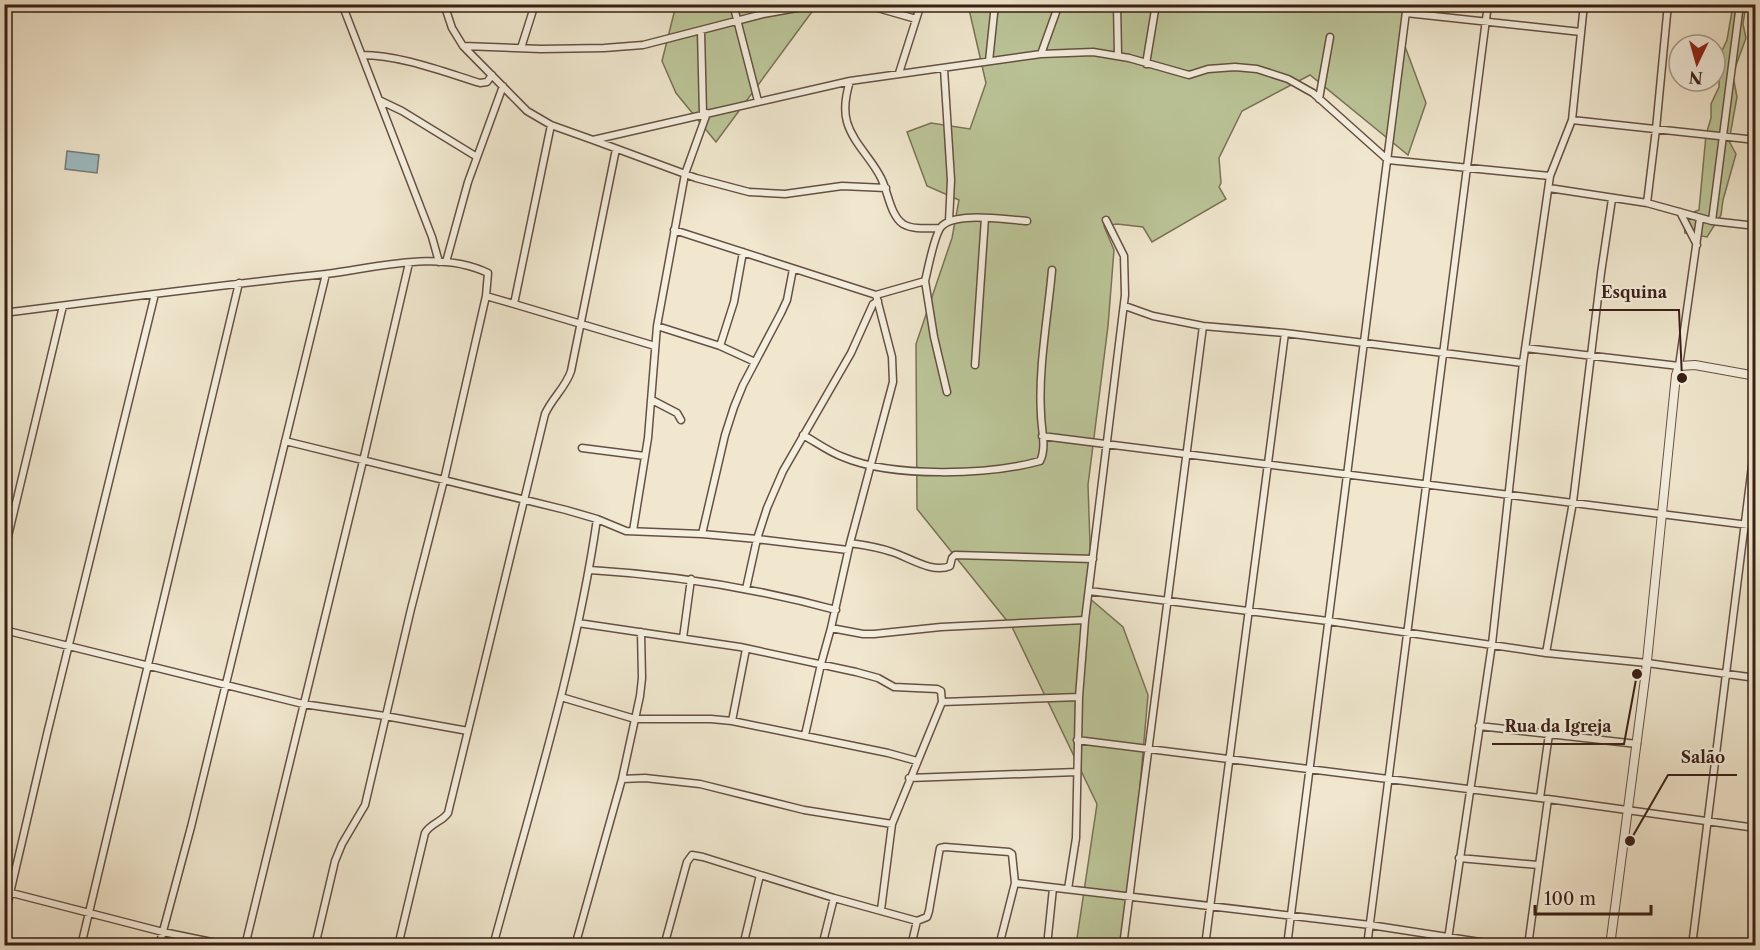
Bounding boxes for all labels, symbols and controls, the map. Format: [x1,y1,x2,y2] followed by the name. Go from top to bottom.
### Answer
[1667,33,1727,93] north arrow
[1688,67,1703,89] text: N
[1589,276,1679,310] callout: Esquina
[1601,282,1668,302] text: Esquina
[1492,710,1624,744] callout: Rua da Igreja
[1504,716,1612,736] text: Rua da Igreja
[1668,741,1737,775] callout: Salão
[1681,747,1725,767] text: Salão
[1535,878,1650,916] scale bar
[1544,888,1596,910] text: 100 m

